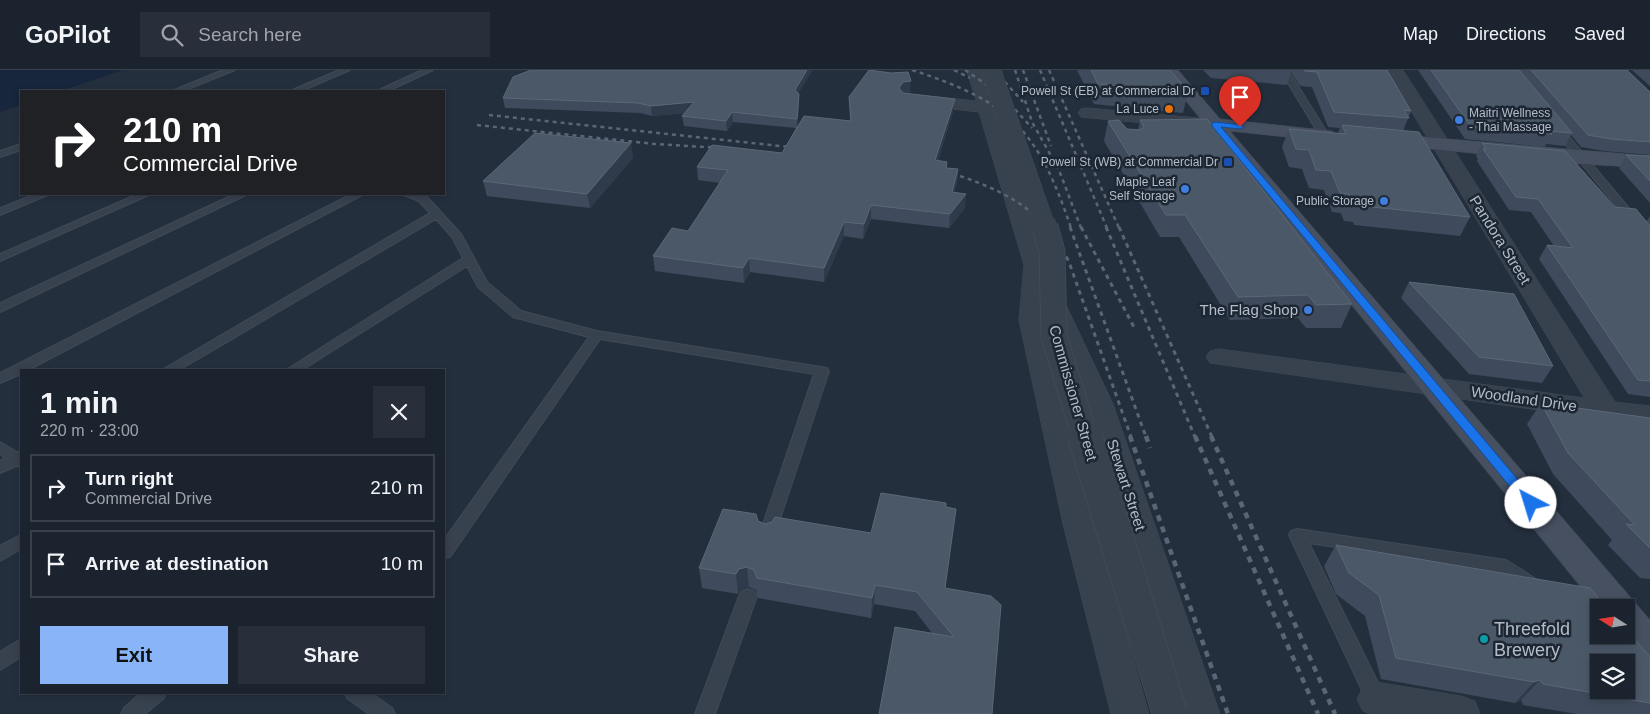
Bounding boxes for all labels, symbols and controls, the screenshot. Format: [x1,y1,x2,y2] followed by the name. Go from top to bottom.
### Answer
[140,12,490,57] search box
[25,21,110,48] text: GoPilot
[158,21,186,49] icon: search
[198,24,302,45] text: Search here
[1403,24,1438,44] text: Map
[1466,24,1546,44] text: Directions
[1574,24,1625,44] text: Saved
[1219,76,1261,127] pin
[1226,83,1254,111] icon: arrive
[1021,84,1195,98] place label: Powell St (EB) at Commercial Dr
[1199,85,1211,97] marker: Powell St (EB) at Commercial Dr
[1116,102,1159,116] place label: La Luce
[1163,103,1175,115] marker: La Luce
[1469,106,1552,134] place label: Maitri Wellness - Thai Massage
[40,110,105,175] icon: right
[123,110,222,149] text: 210 m
[1453,114,1465,126] marker: Maitri Wellness - Thai Massage
[123,151,298,176] text: Commercial Drive
[1041,155,1218,169] place label: Powell St (WB) at Commercial Dr
[1222,156,1234,168] marker: Powell St (WB) at Commercial Dr
[1109,175,1176,203] place label: Maple Leaf Self Storage
[1179,183,1191,195] marker: Maple Leaf Self Storage
[1466,192,1535,288] street label: Pandora Street
[1296,194,1374,208] place label: Public Storage
[1378,195,1390,207] marker: Public Storage
[1200,301,1298,318] place label: The Flag Shop
[1302,304,1314,316] marker: The Flag Shop
[1046,323,1101,463] street label: Commissioner Street
[1470,383,1578,414] street label: Woodland Drive
[40,386,118,419] text: 1 min
[373,386,425,438] button: close
[40,422,139,439] text: 220 m · 23:00
[1104,437,1149,533] street label: Stewart Street
[85,468,173,489] text: Turn right
[42,474,70,502] icon: right
[1504,476,1556,528] position arrow
[370,477,423,498] text: 210 m
[85,490,212,507] text: Commercial Drive
[42,550,70,578] icon: arrive
[85,553,269,574] text: Arrive at destination
[381,553,423,574] text: 10 m
[1590,599,1635,644] north arrow
[1590,599,1635,699] map controls
[1494,619,1570,660] place label: Threefold Brewery
[40,626,228,684] button: Exit
[238,626,425,684] button: Share
[1478,633,1490,645] marker: Threefold Brewery
[1590,654,1635,699] button: layers

